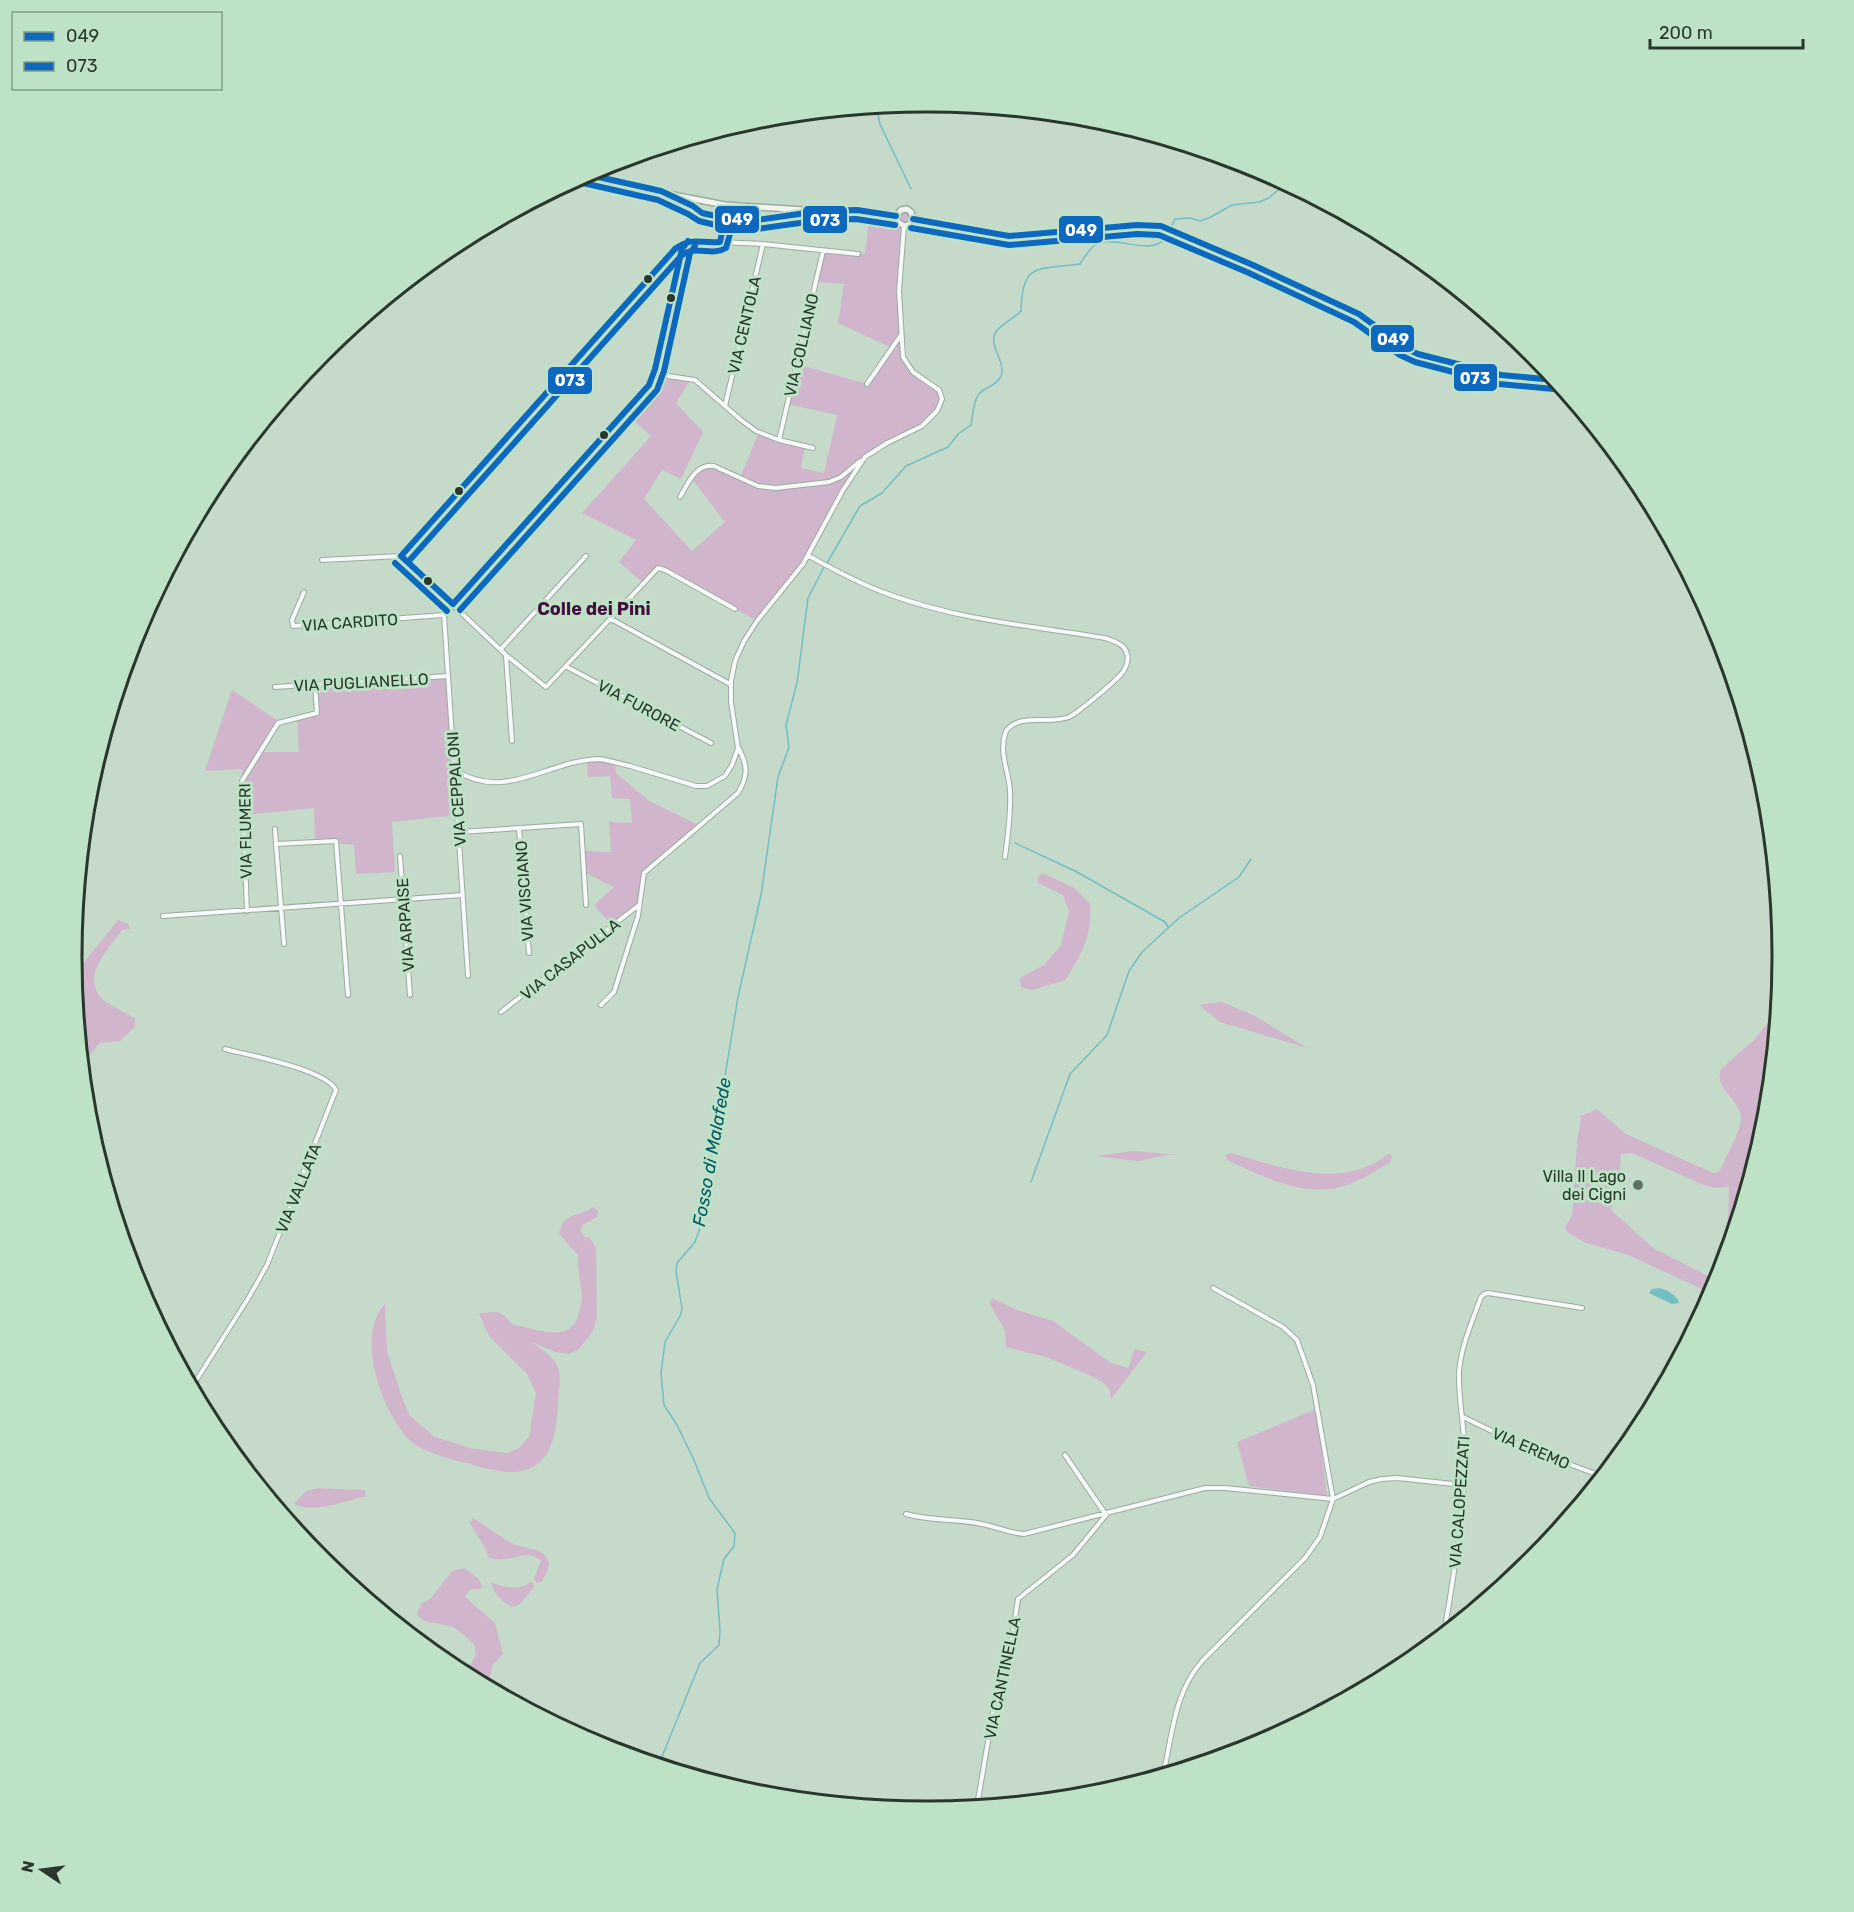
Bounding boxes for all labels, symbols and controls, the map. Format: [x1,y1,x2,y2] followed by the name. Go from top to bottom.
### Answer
[12,12,222,90] legend
[1650,12,1803,50] scale bar
[1659,22,1713,44] text: 200 m
[66,25,99,47] text: 049
[66,55,97,77] text: 073
[714,205,760,234] line badge: 049
[802,205,848,234] line badge: 073
[721,210,753,229] text: 049
[810,211,840,230] text: 073
[1058,215,1104,244] line badge: 049
[1065,221,1097,240] text: 049
[642,273,654,285] unlabelled marker
[724,274,765,376] street label: VIA CENTOLA
[665,292,677,304] unlabelled marker
[780,292,823,399] street label: VIA COLLIANO
[1370,324,1415,353] line badge: 049
[1377,330,1409,349] text: 049
[1453,363,1498,392] line badge: 073
[547,366,593,395] line badge: 073
[1460,369,1490,388] text: 073
[555,371,585,390] text: 073
[598,429,610,441] unlabelled marker
[453,485,465,497] unlabelled marker
[422,575,434,587] unlabelled marker
[537,598,651,620] district label: Colle dei Pini
[301,610,399,635] street label: VIA CARDITO
[293,669,429,696] street label: VIA PUGLIANELLO
[594,676,683,735] street label: VIA FURORE
[443,731,470,847] street label: VIA CEPPALONI
[235,783,256,879] street label: VIA FLUMERI
[511,840,538,942] street label: VIA VISCIANO
[393,877,418,973] street label: VIA ARPAISE
[517,915,624,1004] street label: VIA CASAPULLA
[688,1076,736,1228] water label: Fosso di Malafede
[272,1140,325,1236] street label: VIA VALLATA
[1542,1167,1626,1204] place label: Villa Il Lago dei Cigni
[1631,1178,1645,1192] marker: Villa Il Lago dei Cigni
[1489,1424,1572,1473] street label: VIA EREMO
[1445,1435,1474,1569] street label: VIA CALOPEZZATI
[980,1615,1025,1741] street label: VIA CANTINELLA
[12,1840,72,1900] north arrow
[17,1859,38,1874] text: N

